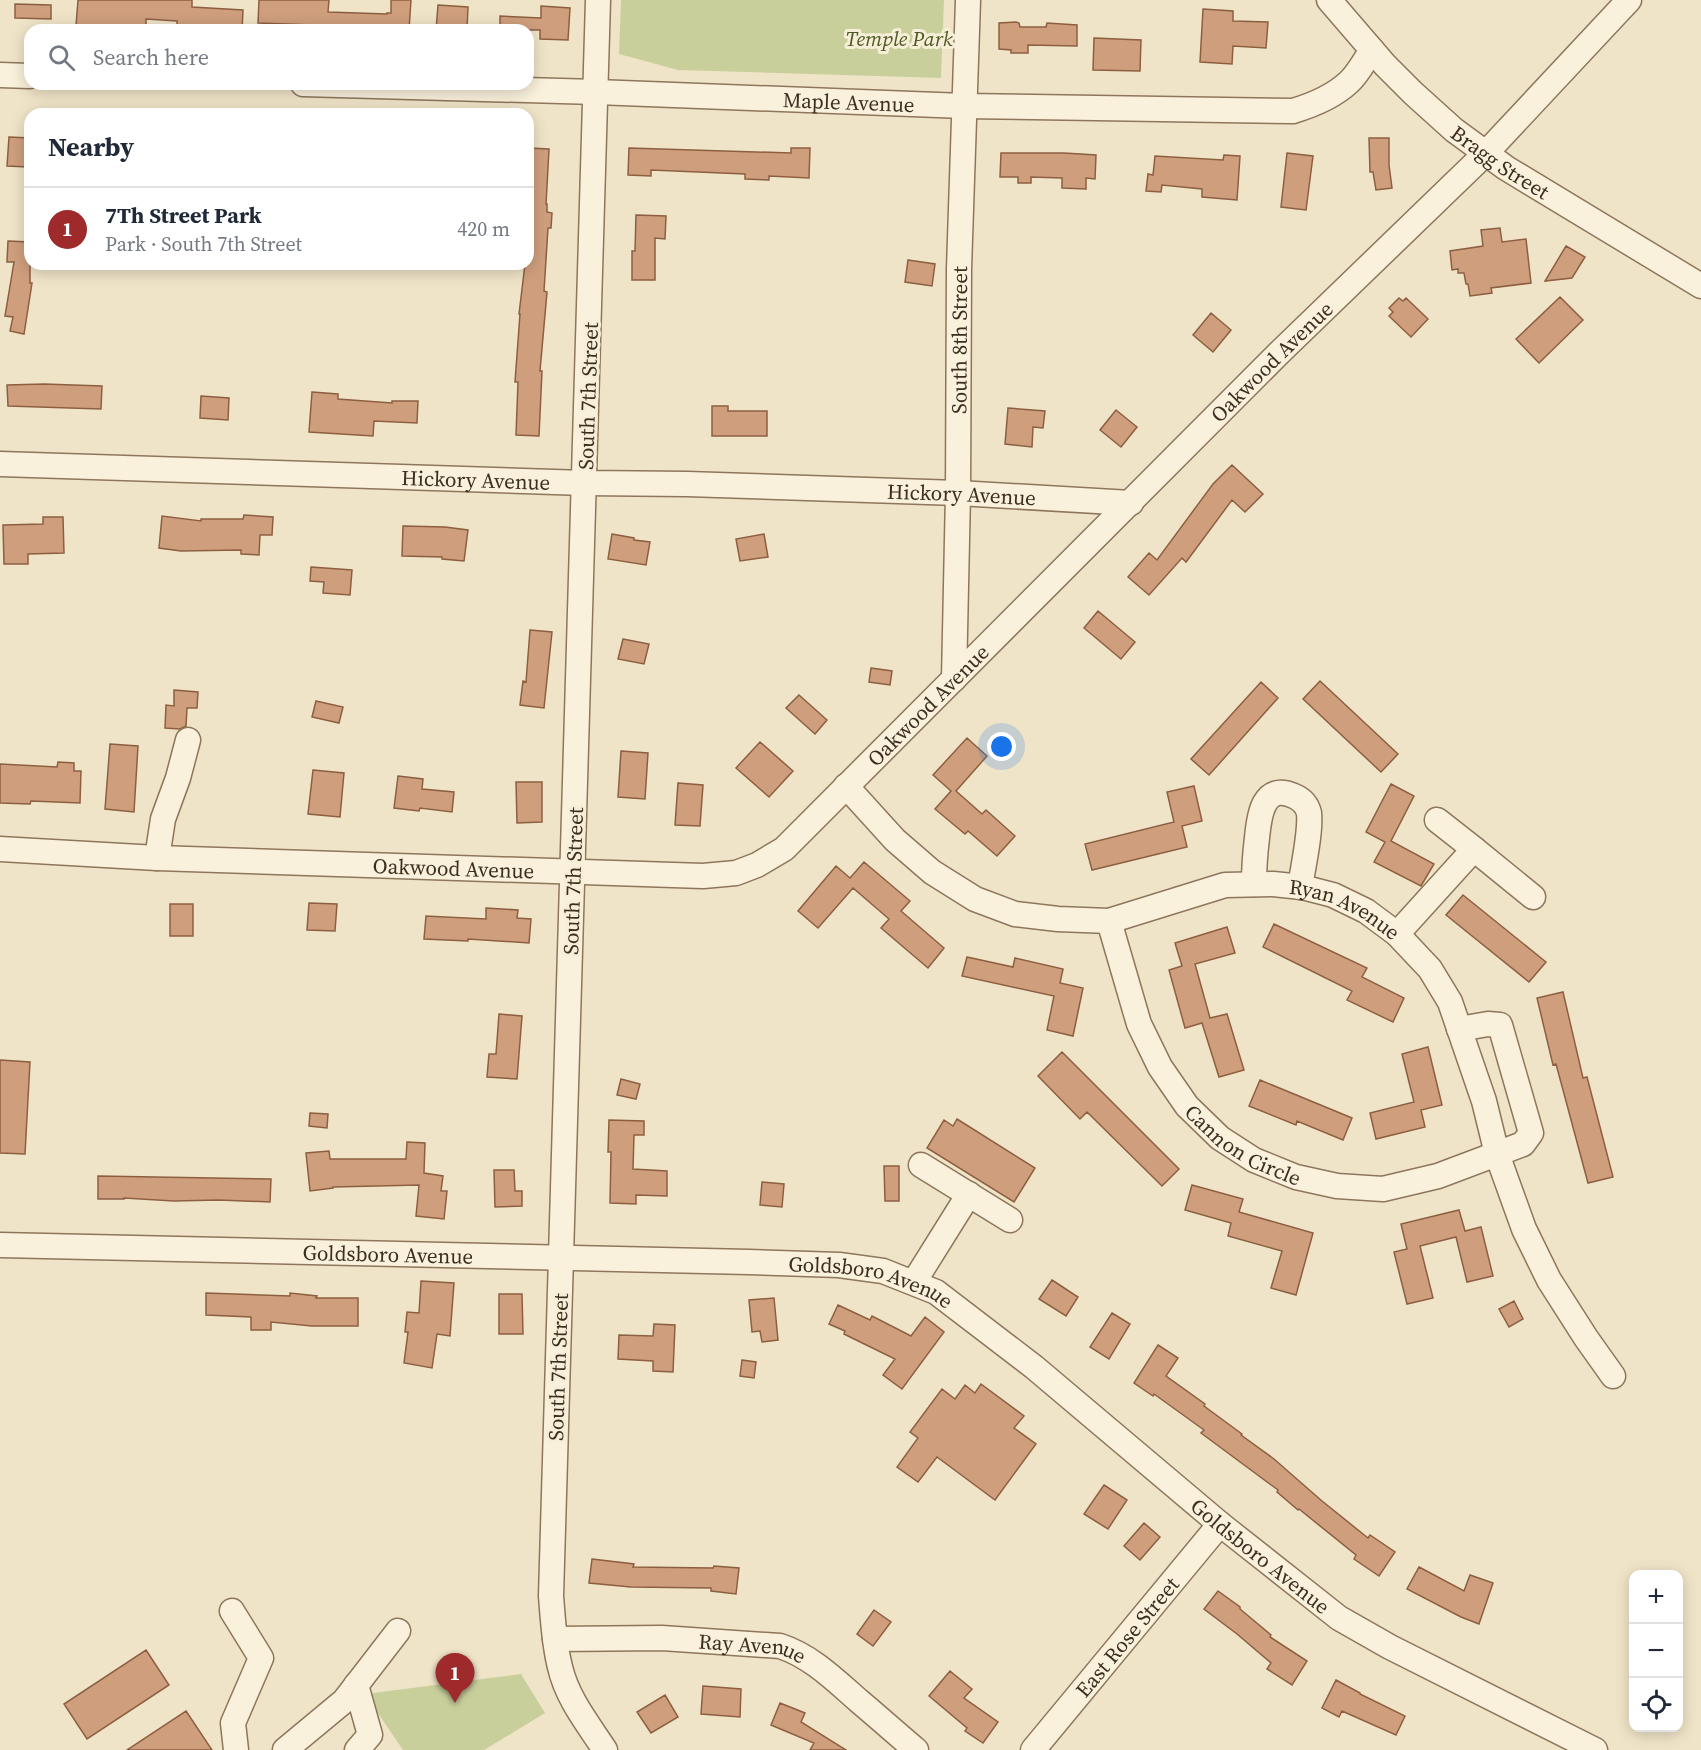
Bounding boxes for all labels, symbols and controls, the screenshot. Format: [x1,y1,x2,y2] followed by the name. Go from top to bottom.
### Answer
[24,24,534,90] search box
[845,24,953,53] park label: Temple Park
[45,41,78,74] icon: search
[93,42,209,72] text: Search here
[782,85,915,119] street label: Maple Avenue
[1445,118,1555,206] street label: Bragg Street
[48,129,134,165] text: Nearby
[105,200,262,230] text: 7Th Street Park
[62,215,73,243] text: 1
[457,215,510,243] text: 420 m
[105,230,302,258] text: Park · South 7th Street
[944,266,974,414] street label: South 8th Street
[1204,294,1339,428] street label: Oakwood Avenue
[571,321,605,470] street label: South 7th Street
[401,463,551,496] street label: Hickory Avenue
[886,476,1037,512] street label: Hickory Avenue
[860,638,995,772] street label: Oakwood Avenue
[987,732,1016,761] your location
[556,806,590,955] street label: South 7th Street
[372,851,535,885] street label: Oakwood Avenue
[1288,871,1406,946] street label: Ryan Avenue
[1179,1097,1306,1192] street label: Cannon Circle
[302,1237,473,1270] street label: Goldsboro Avenue
[788,1249,960,1315] street label: Goldsboro Avenue
[541,1292,575,1441] street label: South 7th Street
[1185,1491,1336,1620] street label: Goldsboro Avenue
[1068,1570,1185,1703] street label: East Rose Street
[1629,1570,1683,1732] map controls
[1629,1570,1683,1624] button: +
[1629,1624,1683,1678] button: −
[698,1626,812,1670] street label: Ray Avenue
[436,1654,474,1703] pin: 1
[1629,1678,1683,1732] button: locate

